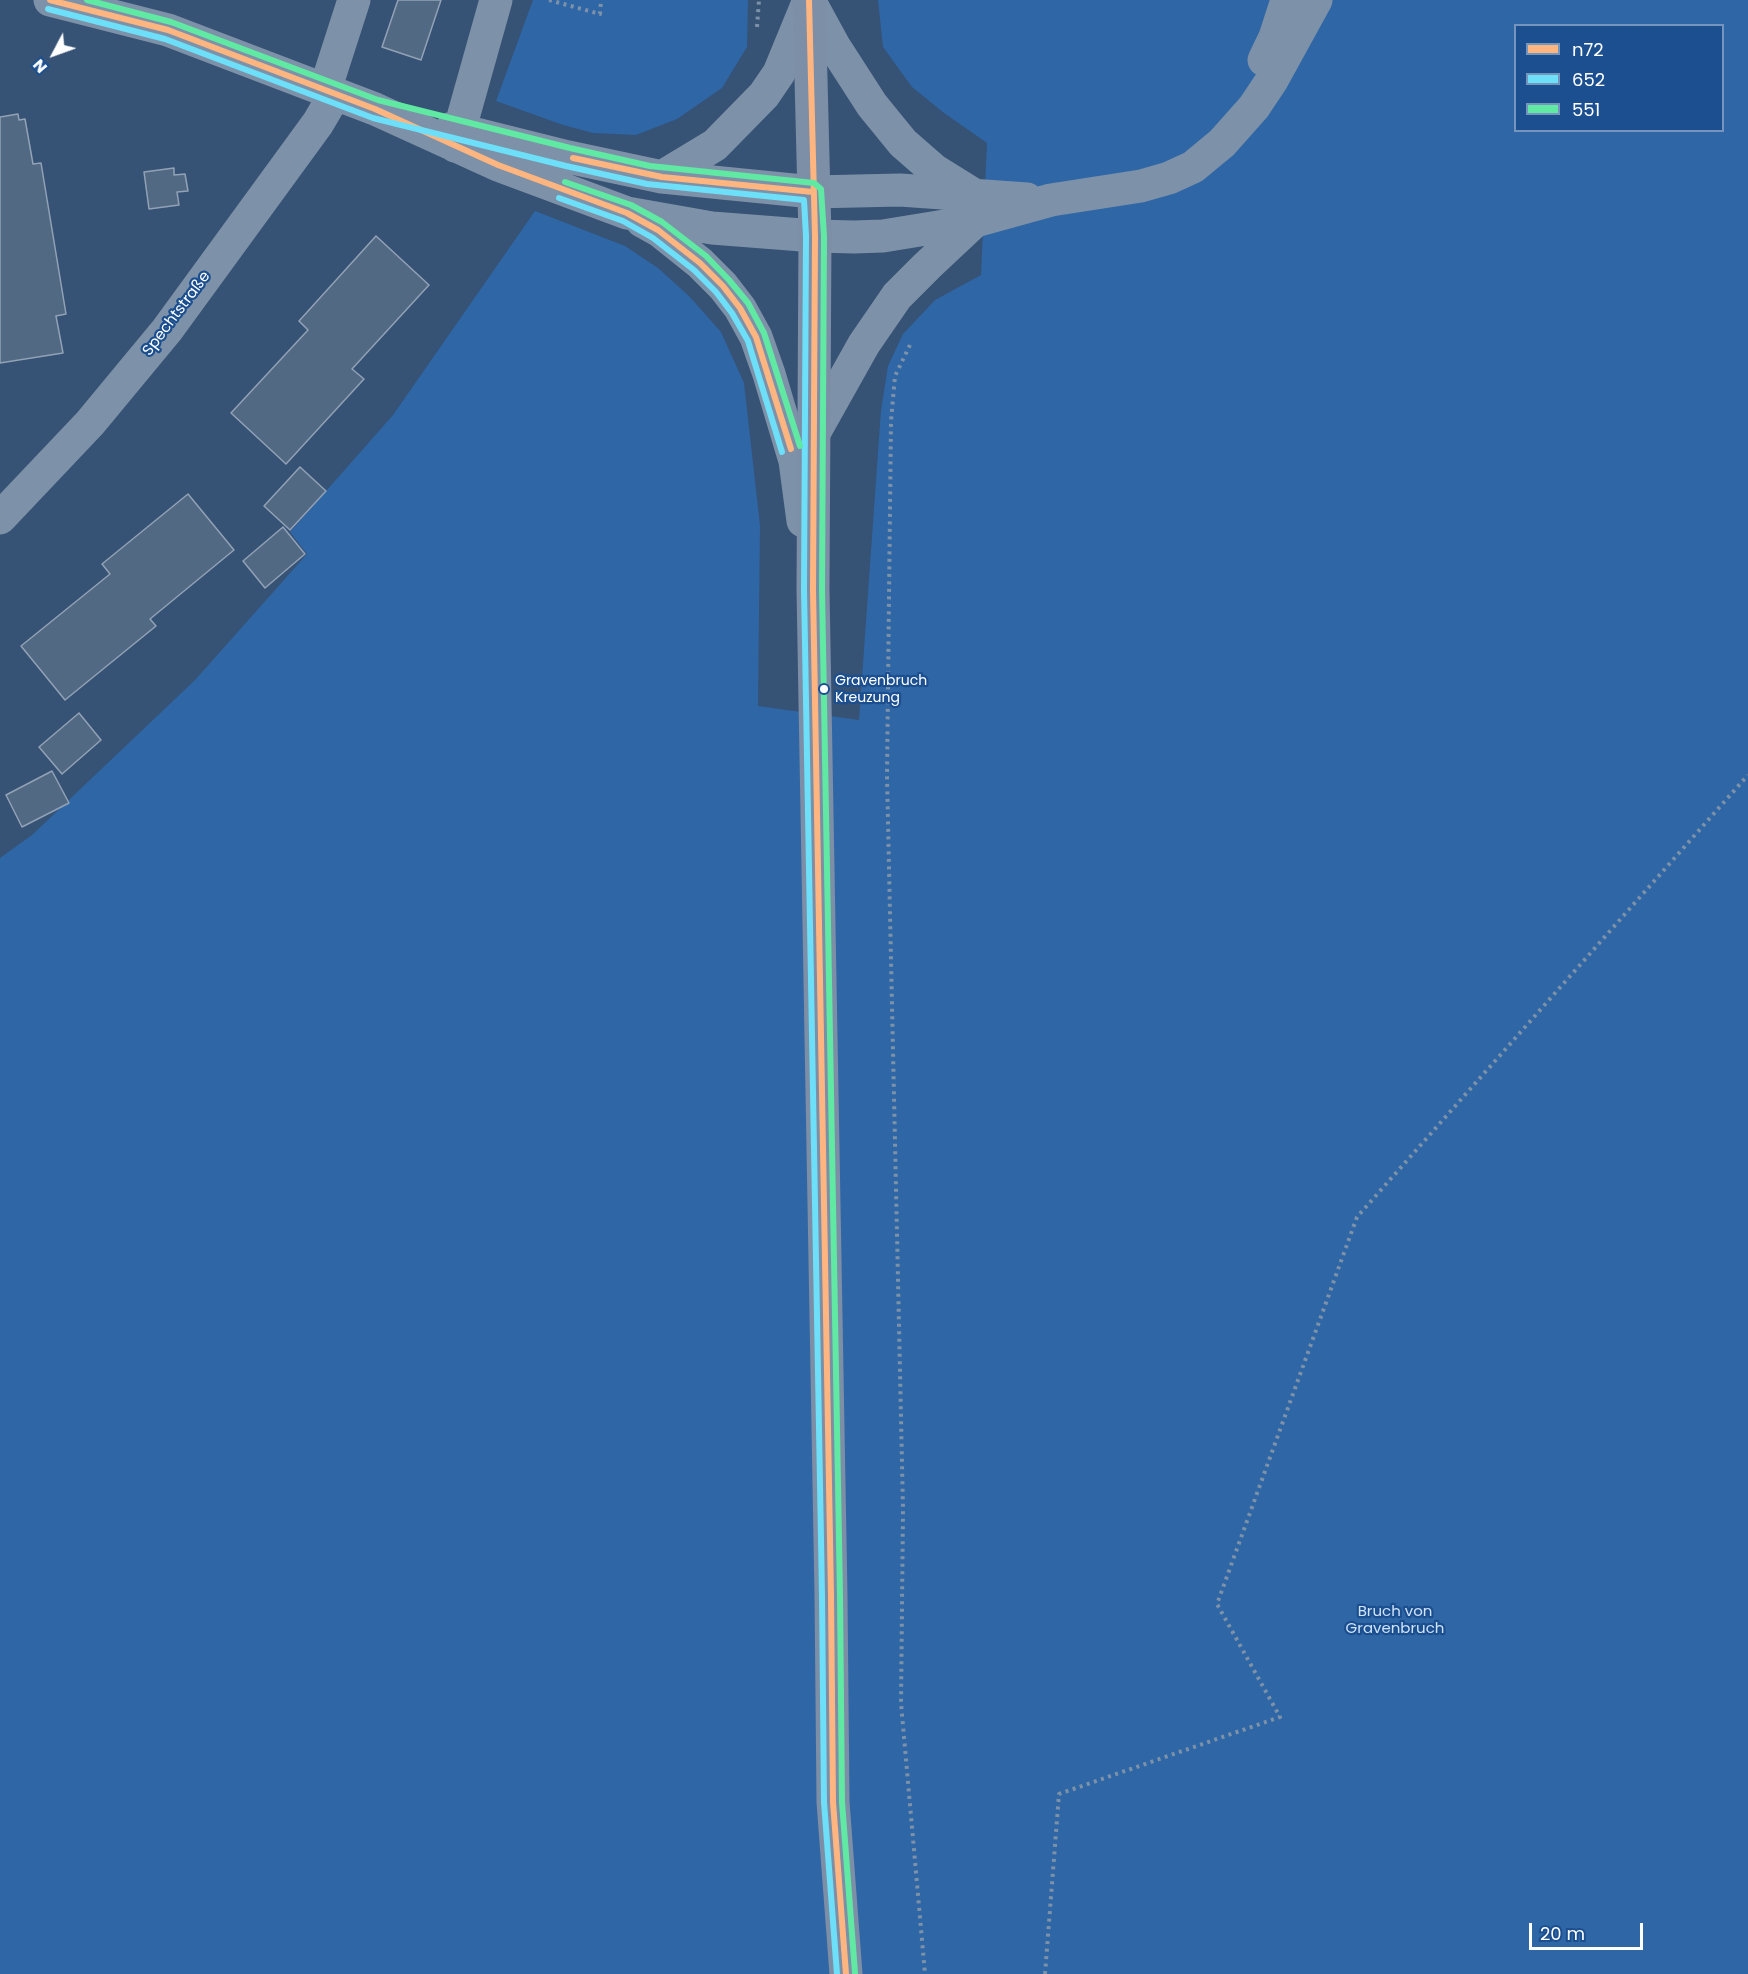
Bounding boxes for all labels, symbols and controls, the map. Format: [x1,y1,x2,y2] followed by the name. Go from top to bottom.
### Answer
[24,24,84,84] north arrow
[1514,24,1724,132] legend
[1572,37,1604,62] text: n72
[27,54,53,78] text: N
[1572,67,1605,92] text: 652
[1572,97,1600,122] text: 551
[139,268,215,360] street label: Spechtstraße
[835,673,927,706] place label: Gravenbruch Kreuzung
[818,683,830,695] marker: Gravenbruch Kreuzung
[1346,1603,1444,1638] park label: Bruch von Gravenbruch
[1532,1911,1646,1949] scale bar
[1540,1921,1585,1946] text: 20 m

